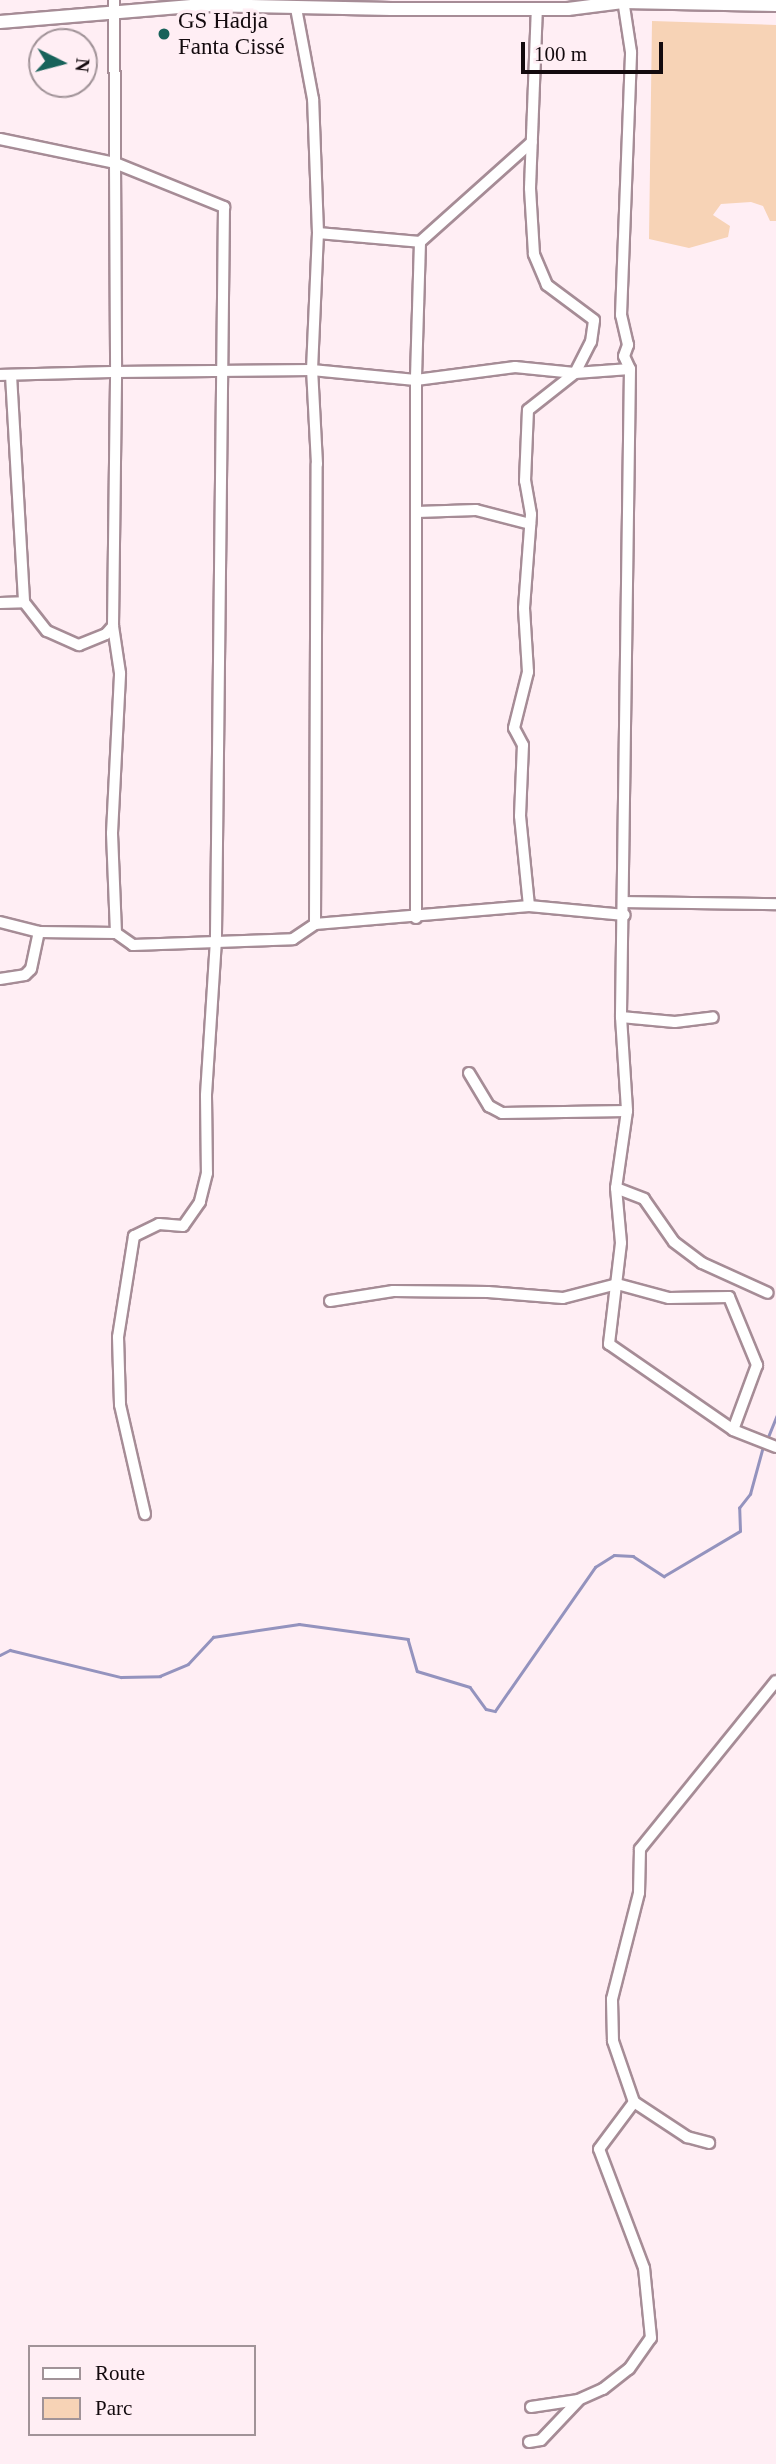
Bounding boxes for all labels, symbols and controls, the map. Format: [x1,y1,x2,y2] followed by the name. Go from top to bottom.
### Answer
[178,7,285,61] place label: GS Hadja Fanta Cissé
[156,26,172,42] marker: GS Hadja Fanta Cissé
[28,28,98,98] north arrow
[524,28,666,72] scale bar
[534,42,587,66] text: 100 m
[71,57,94,73] text: N
[28,2345,256,2436] legend
[95,2361,145,2385] text: Route
[95,2396,132,2420] text: Parc

